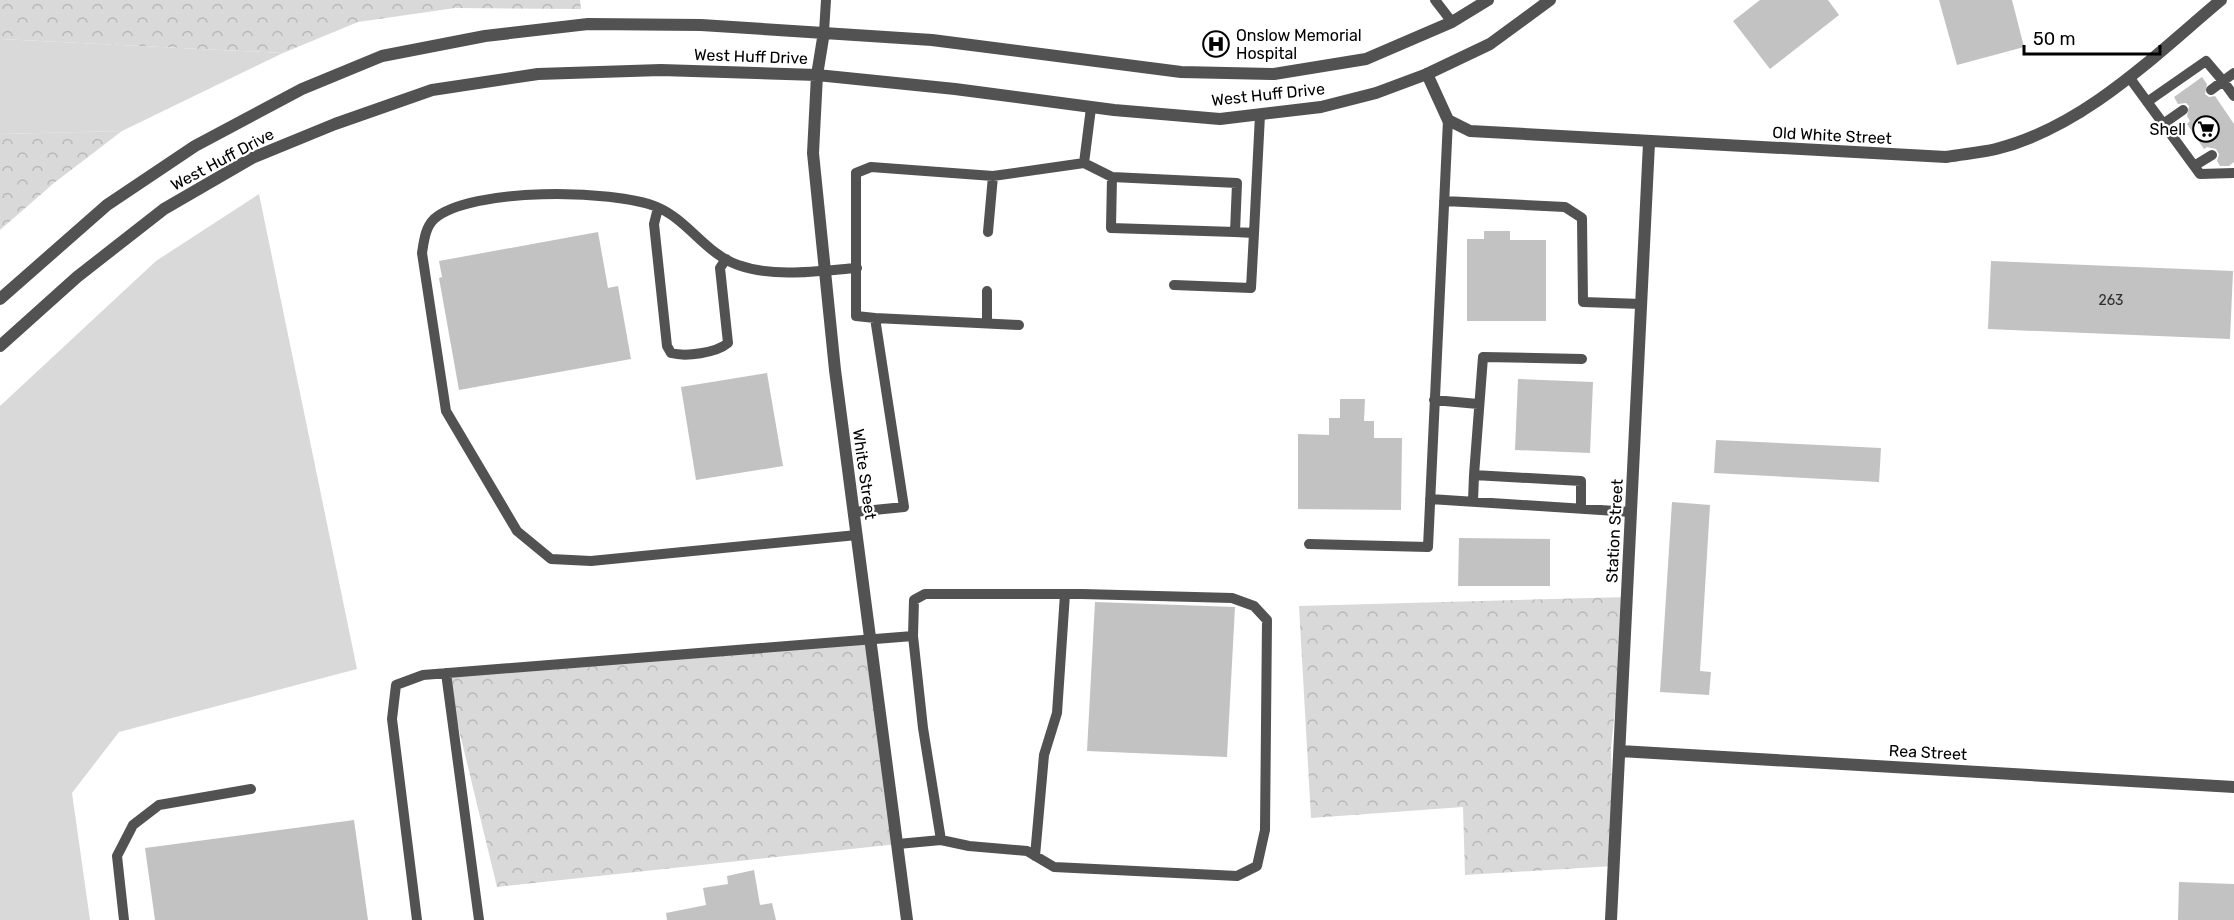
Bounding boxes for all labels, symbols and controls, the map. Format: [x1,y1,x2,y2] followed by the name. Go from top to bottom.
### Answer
[2024,18,2160,56] scale bar
[1236,26,1362,63] place label: Onslow Memorial Hospital
[2033,28,2076,50] text: 50 m
[1201,29,1231,59] hospital icon: Onslow Memorial Hospital
[694,45,808,68] street label: West Huff Drive
[1210,79,1326,110] street label: West Huff Drive
[2191,114,2221,144] supermarket icon: Shell
[2150,120,2186,139] place label: Shell
[1772,123,1892,148] street label: Old White Street
[167,124,277,195] street label: West Huff Drive
[2098,292,2124,309] house number: 263
[849,427,880,521] street label: White Street
[1602,479,1627,584] street label: Station Street
[1888,741,1968,764] street label: Rea Street

